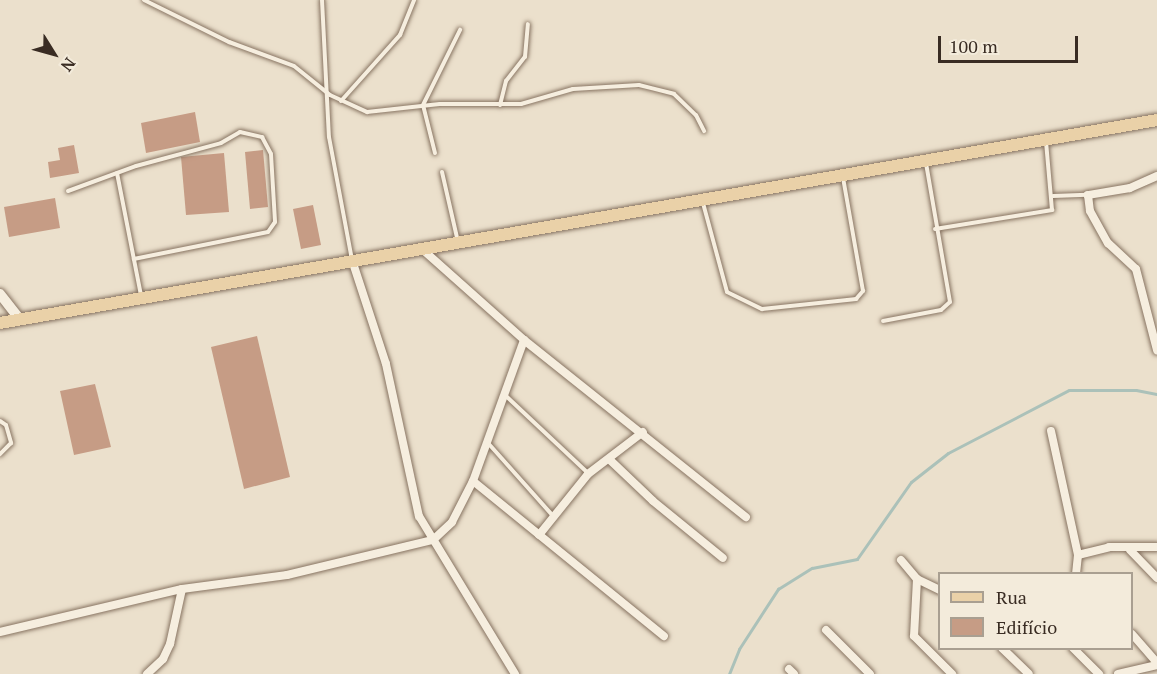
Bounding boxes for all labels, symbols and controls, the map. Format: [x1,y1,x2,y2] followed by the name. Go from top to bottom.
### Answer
[24,24,84,84] north arrow
[941,24,1080,62] scale bar
[949,34,998,58] text: 100 m
[56,53,81,76] text: N
[938,572,1133,650] legend
[996,585,1027,609] text: Rua
[996,615,1057,639] text: Edifício

